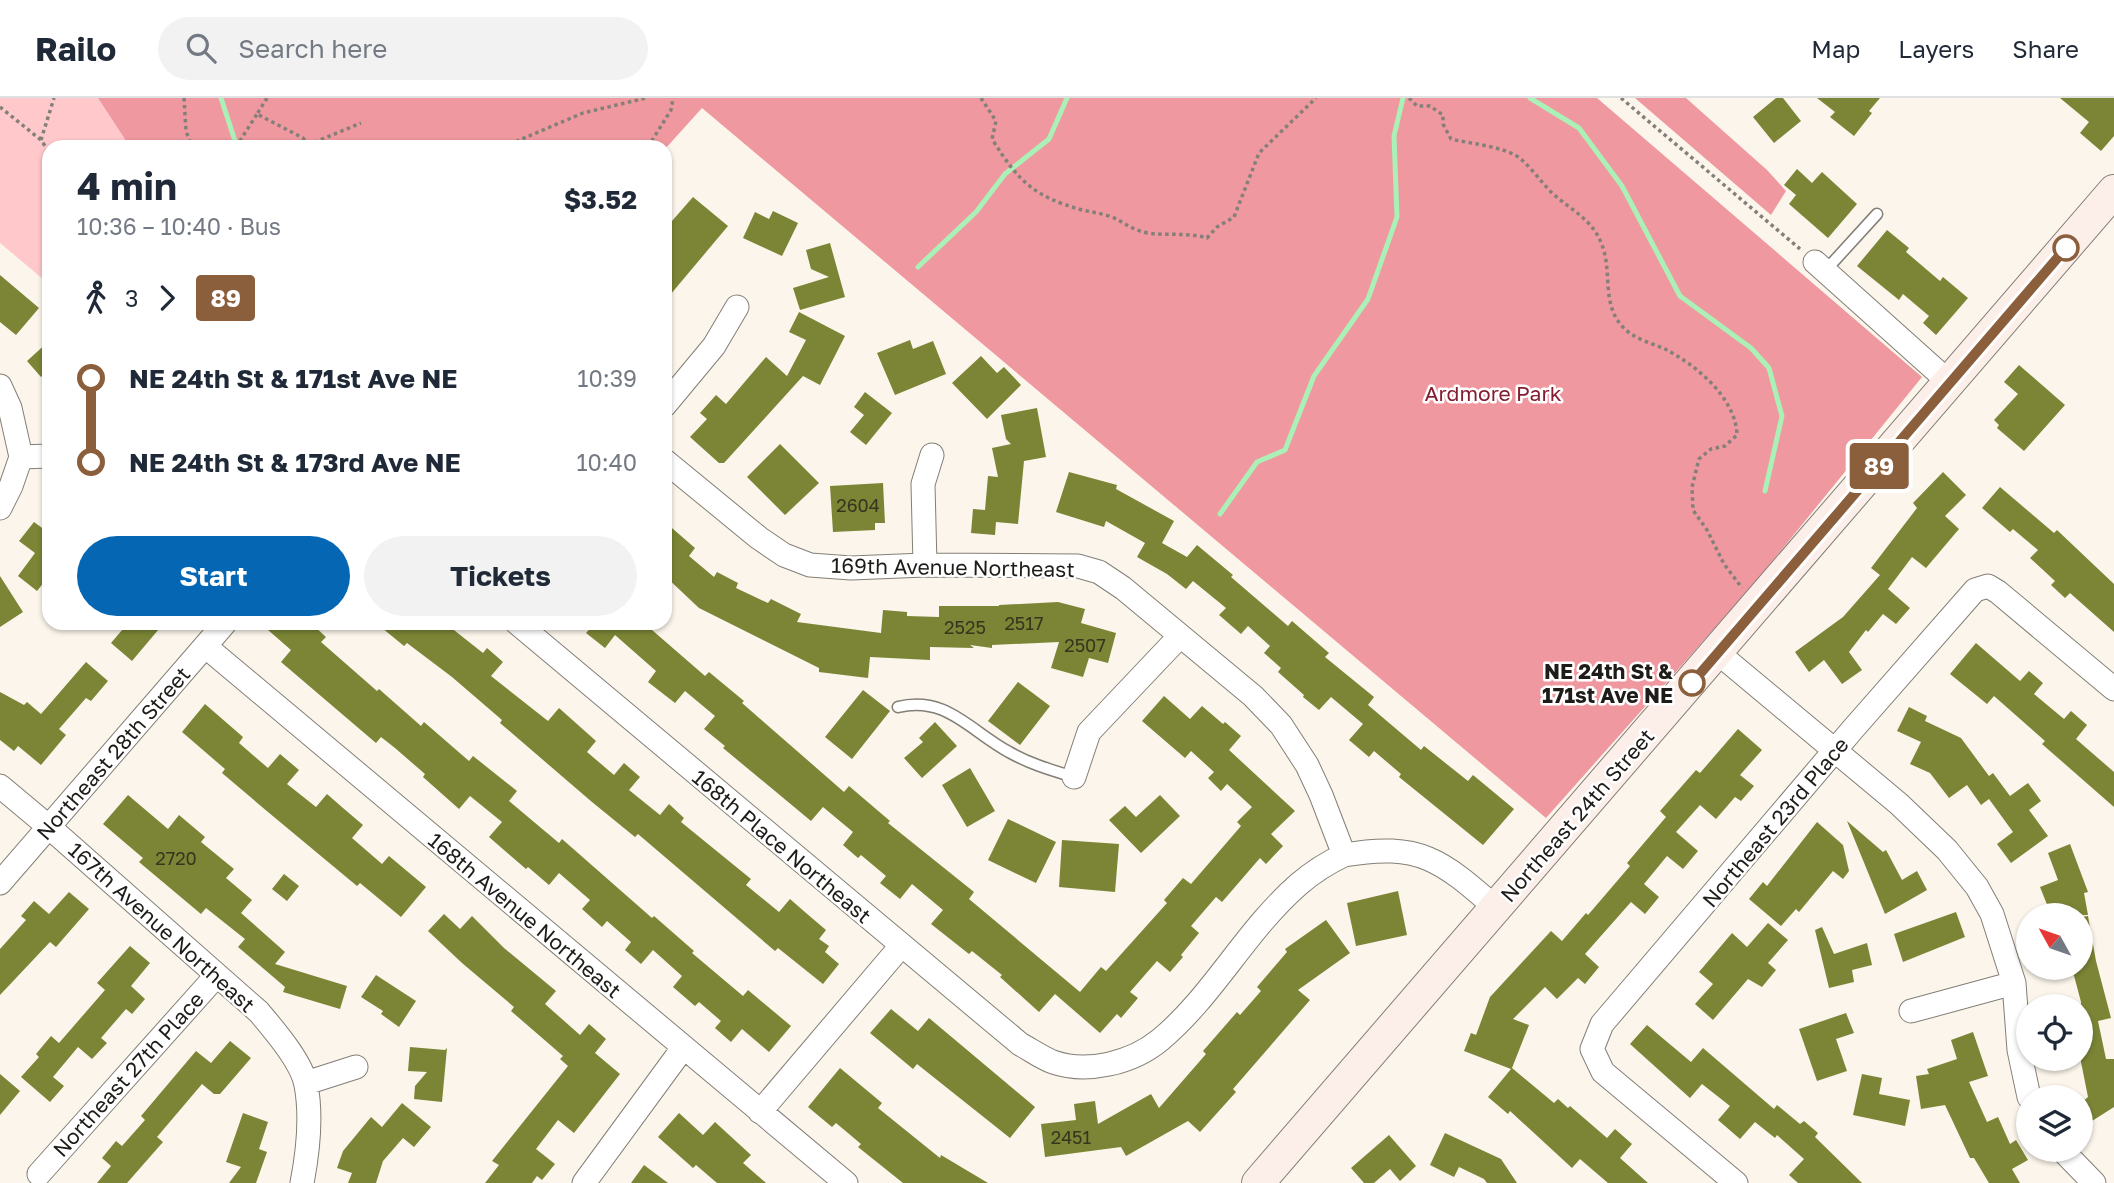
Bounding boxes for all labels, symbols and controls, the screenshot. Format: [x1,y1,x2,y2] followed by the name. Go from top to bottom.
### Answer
[158,17,648,80] search box
[35,29,116,68] text: Railo
[182,29,220,67] icon: search
[238,33,387,64] text: Search here
[1811,34,1860,63] text: Map
[1898,34,1974,63] text: Layers
[2012,34,2079,63] text: Share
[77,163,177,208] text: 4 min
[564,184,637,215] text: $3.52
[77,212,281,240] text: 10:36 – 10:40 · Bus
[2053,235,2079,261] unlabelled marker
[77,279,115,317] icon: walk
[148,279,186,317] icon: forward
[210,283,241,312] text: 89
[125,284,138,312] text: 3
[129,363,457,394] text: NE 24th St & 171st Ave NE
[577,364,637,392] text: 10:39
[1424,380,1562,406] park label: Ardmore Park
[1848,443,1910,489] line badge: 89
[129,447,461,478] text: NE 24th St & 173rd Ave NE
[576,448,637,476] text: 10:40
[1864,451,1894,480] text: 89
[836,494,880,516] house number: 2604
[77,536,350,616] button: Start
[364,536,637,616] button: Tickets
[831,552,1075,582] street label: 169th Avenue Northeast
[1004,612,1044,634] house number: 2517
[944,616,986,638] house number: 2525
[1064,634,1106,656] house number: 2507
[1542,658,1673,708] place label: NE 24th St & 171st Ave NE
[31,661,195,845] street label: Northeast 28th Street
[1679,670,1705,696] marker: NE 24th St & 171st Ave NE
[1495,723,1659,907] street label: Northeast 24th Street
[1696,732,1854,912] street label: Northeast 23rd Place
[687,764,877,928] street label: 168th Place Northeast
[423,827,627,1003] street label: 168th Avenue Northeast
[63,836,261,1018] street label: 167th Avenue Northeast
[155,847,197,869] house number: 2720
[2016,903,2093,980] north arrow
[2016,903,2093,1162] map controls
[47,986,209,1162] street label: Northeast 27th Place
[2016,994,2093,1071] button: locate
[2016,1085,2093,1162] button: layers
[1051,1126,1092,1148] house number: 2451

